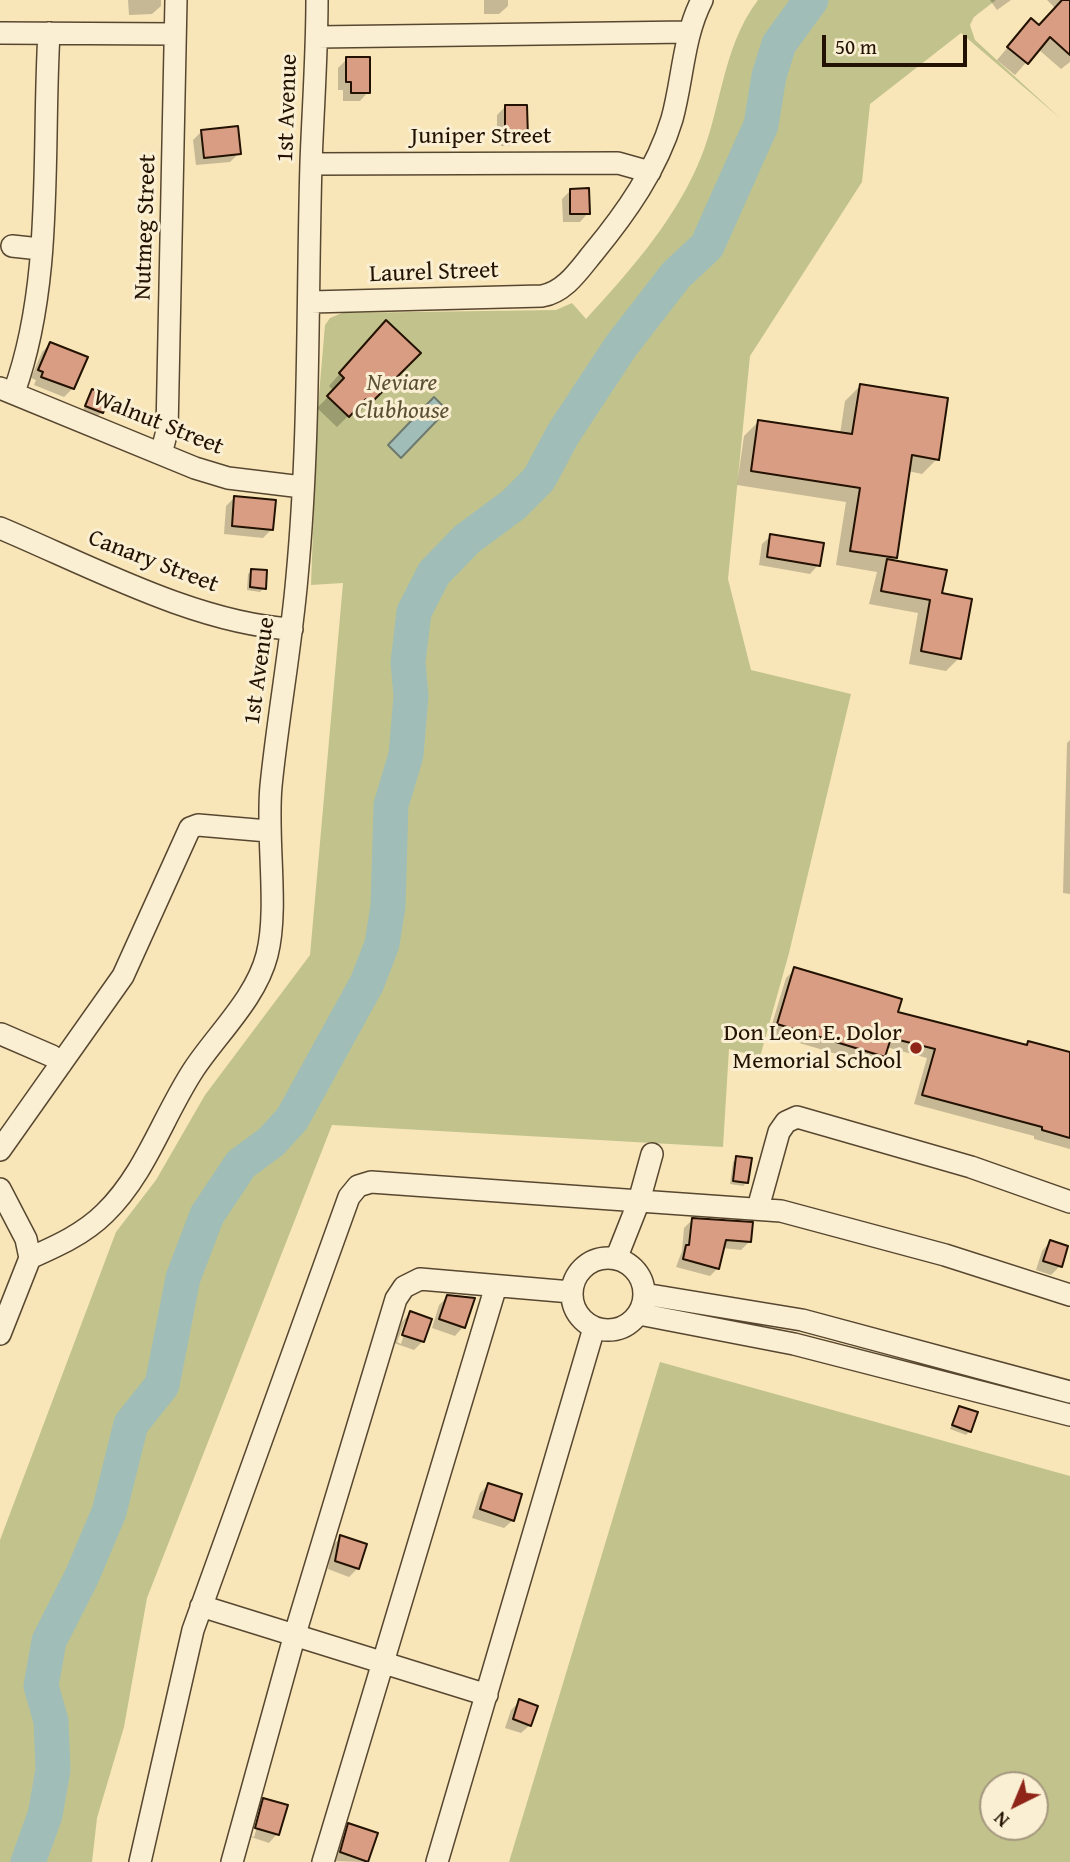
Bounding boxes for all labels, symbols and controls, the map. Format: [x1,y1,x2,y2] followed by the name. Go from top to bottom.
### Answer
[825,21,970,65] scale bar
[835,31,877,62] text: 50 m
[272,53,304,163] street label: 1st Avenue
[411,123,551,151] street label: Juniper Street
[129,154,163,300] street label: Nutmeg Street
[369,256,499,290] street label: Laurel Street
[355,370,449,426] park label: Neviare Clubhouse
[88,384,228,462] street label: Walnut Street
[84,524,222,600] street label: Canary Street
[238,615,282,727] street label: 1st Avenue
[724,1020,902,1076] place label: Don Leon E. Dolor Memorial School
[908,1040,924,1056] marker: Don Leon E. Dolor Memorial School
[979,1771,1049,1841] north arrow
[987,1805,1015,1834] text: N

